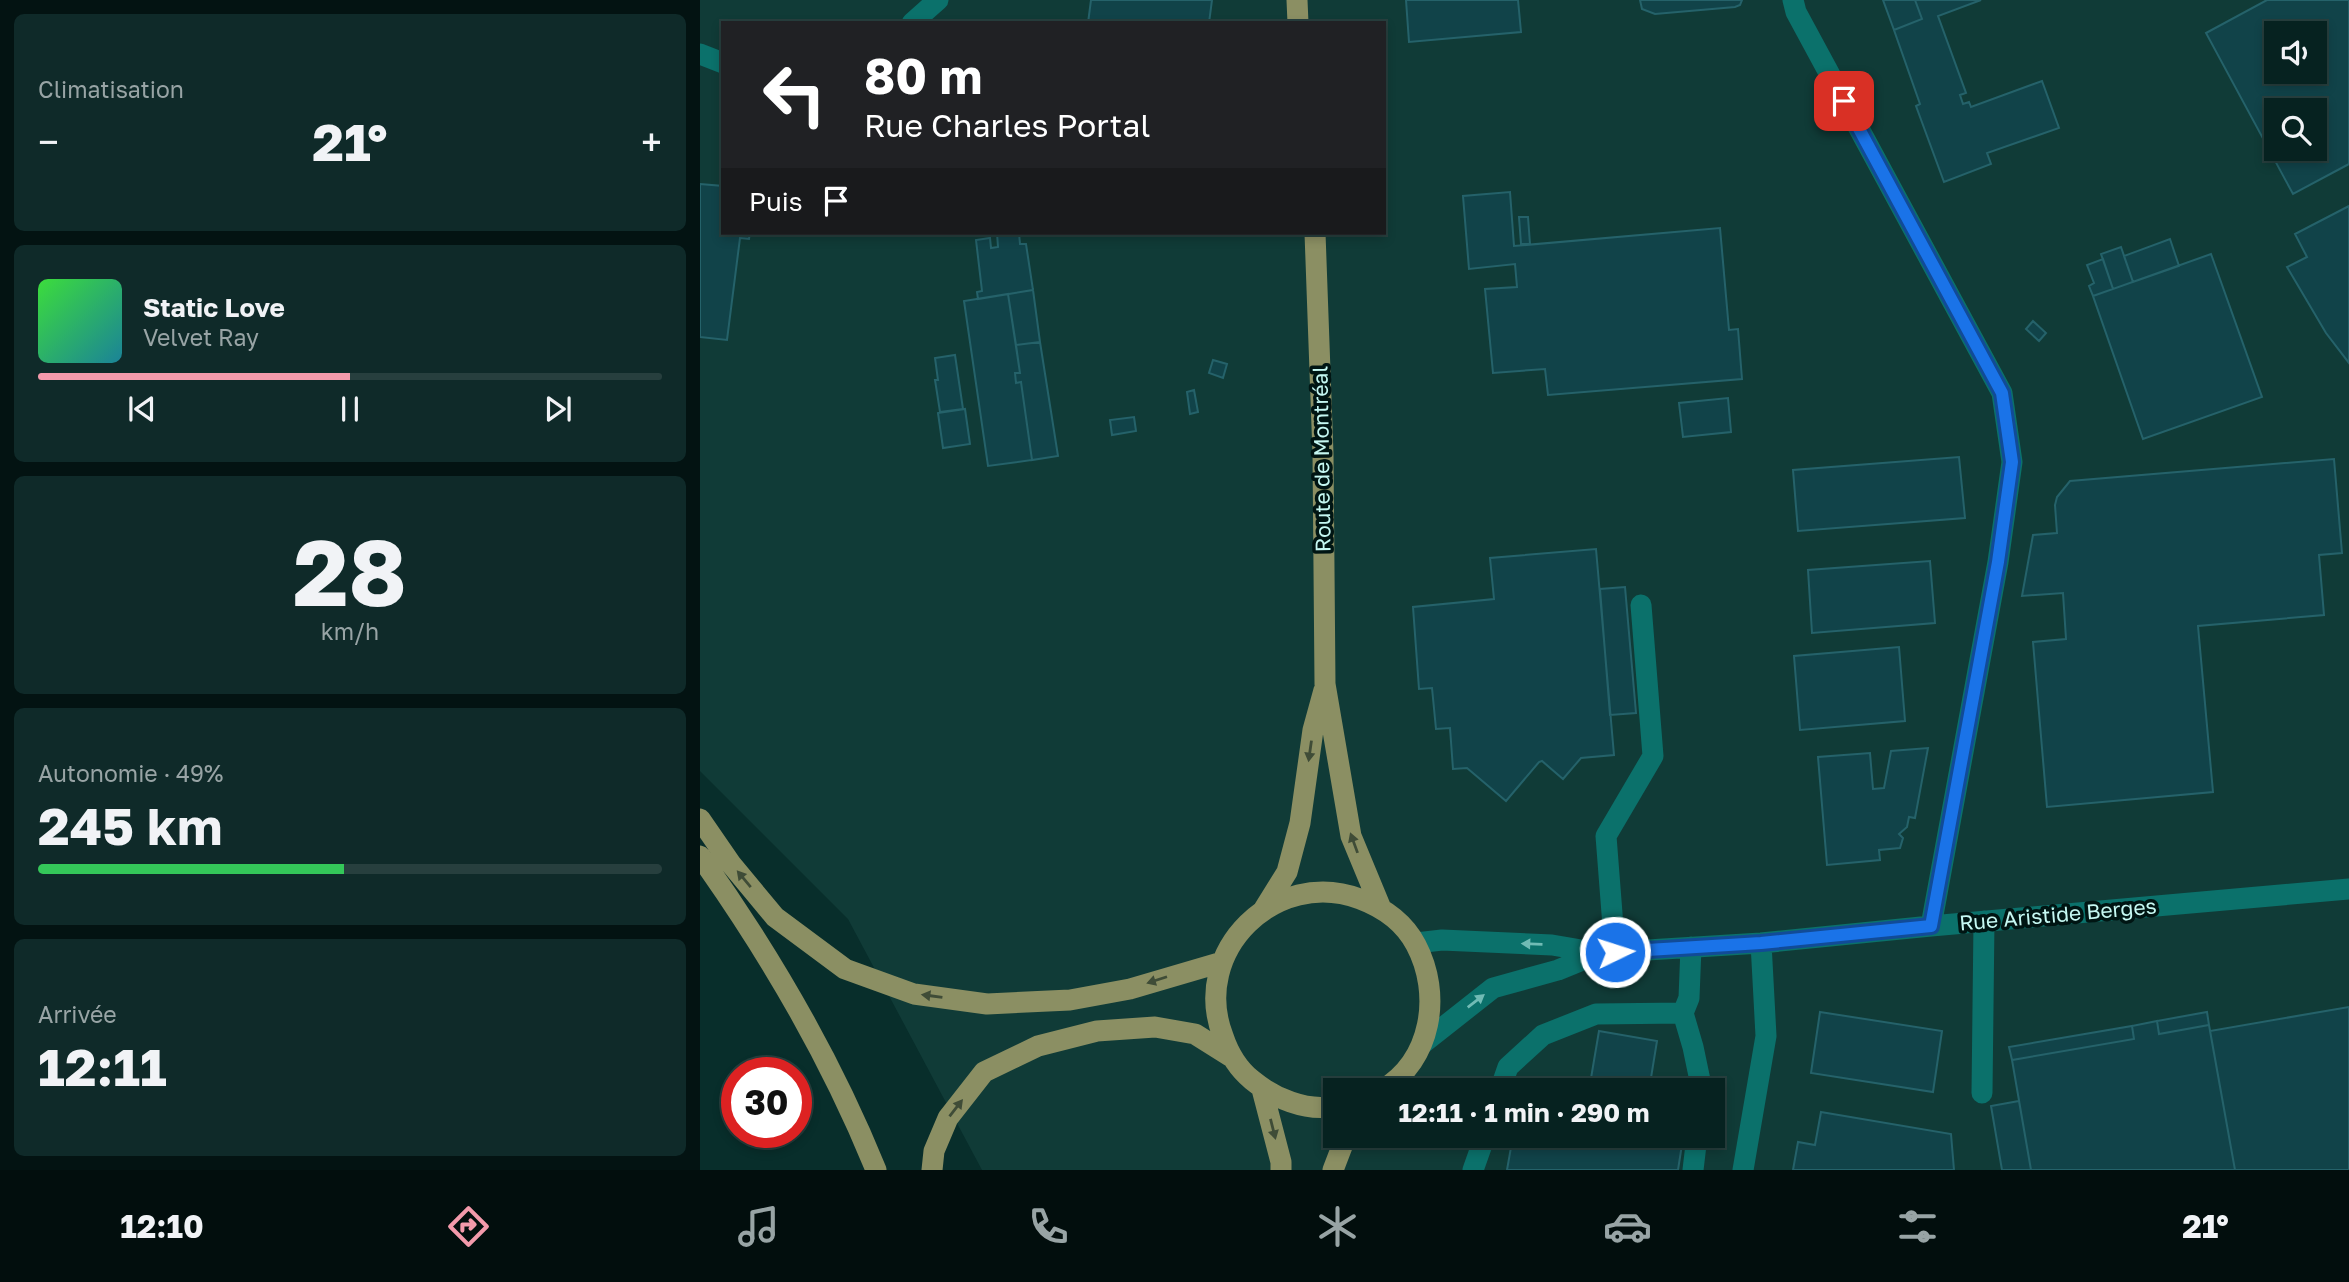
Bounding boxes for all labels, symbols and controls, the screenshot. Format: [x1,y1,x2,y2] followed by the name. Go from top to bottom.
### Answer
[2264,21,2327,161] map controls
[2264,21,2327,84] button: sound
[864,46,982,105] text: 80 m
[749,49,840,140] icon: left
[1814,71,1874,131] pin
[38,75,184,103] text: Climatisation
[1825,82,1863,120] icon: arrive
[2264,98,2327,161] button: search
[864,106,1151,144] text: Rue Charles Portal
[312,110,388,172] text: 21°
[38,119,59,164] text: −
[641,119,662,164] text: +
[817,182,855,220] icon: arrive
[749,186,803,217] text: Puis
[143,292,285,323] text: Static Love
[143,323,259,351] text: Velvet Ray
[1306,366,1336,552] street label: Route de Montréal
[123,390,161,428] icon: previous
[331,390,369,428] icon: pause
[539,390,577,428] icon: next
[293,517,407,626] text: 28
[321,617,379,645] text: km/h
[1304,740,1315,762] one-way arrow
[38,759,223,787] text: Autonomie · 49%
[38,794,223,856] text: 245 km
[1348,833,1359,854] one-way arrow
[737,871,752,888] one-way arrow
[1958,892,2158,936] street label: Rue Aristide Berges
[1578,915,1652,989] position arrow
[1521,939,1543,950] one-way arrow
[1146,975,1167,986] one-way arrow
[921,991,943,1002] one-way arrow
[1466,994,1484,1009] one-way arrow
[38,1000,117,1028] text: Arrivée
[38,1035,167,1097] text: 12:11
[721,1057,812,1148] speed limit sign: 30
[1398,1097,1650,1128] text: 12:11 · 1 min · 290 m
[949,1099,964,1117] one-way arrow
[1268,1118,1279,1140] one-way arrow
[444,1202,493,1251] icon: directions
[734,1202,783,1251] icon: music
[1024,1202,1073,1251] icon: phone
[1313,1202,1362,1251] icon: climate
[1603,1202,1652,1251] icon: car
[1893,1202,1942,1251] icon: filters
[120,1207,204,1245] text: 12:10
[2182,1207,2229,1245] text: 21°

